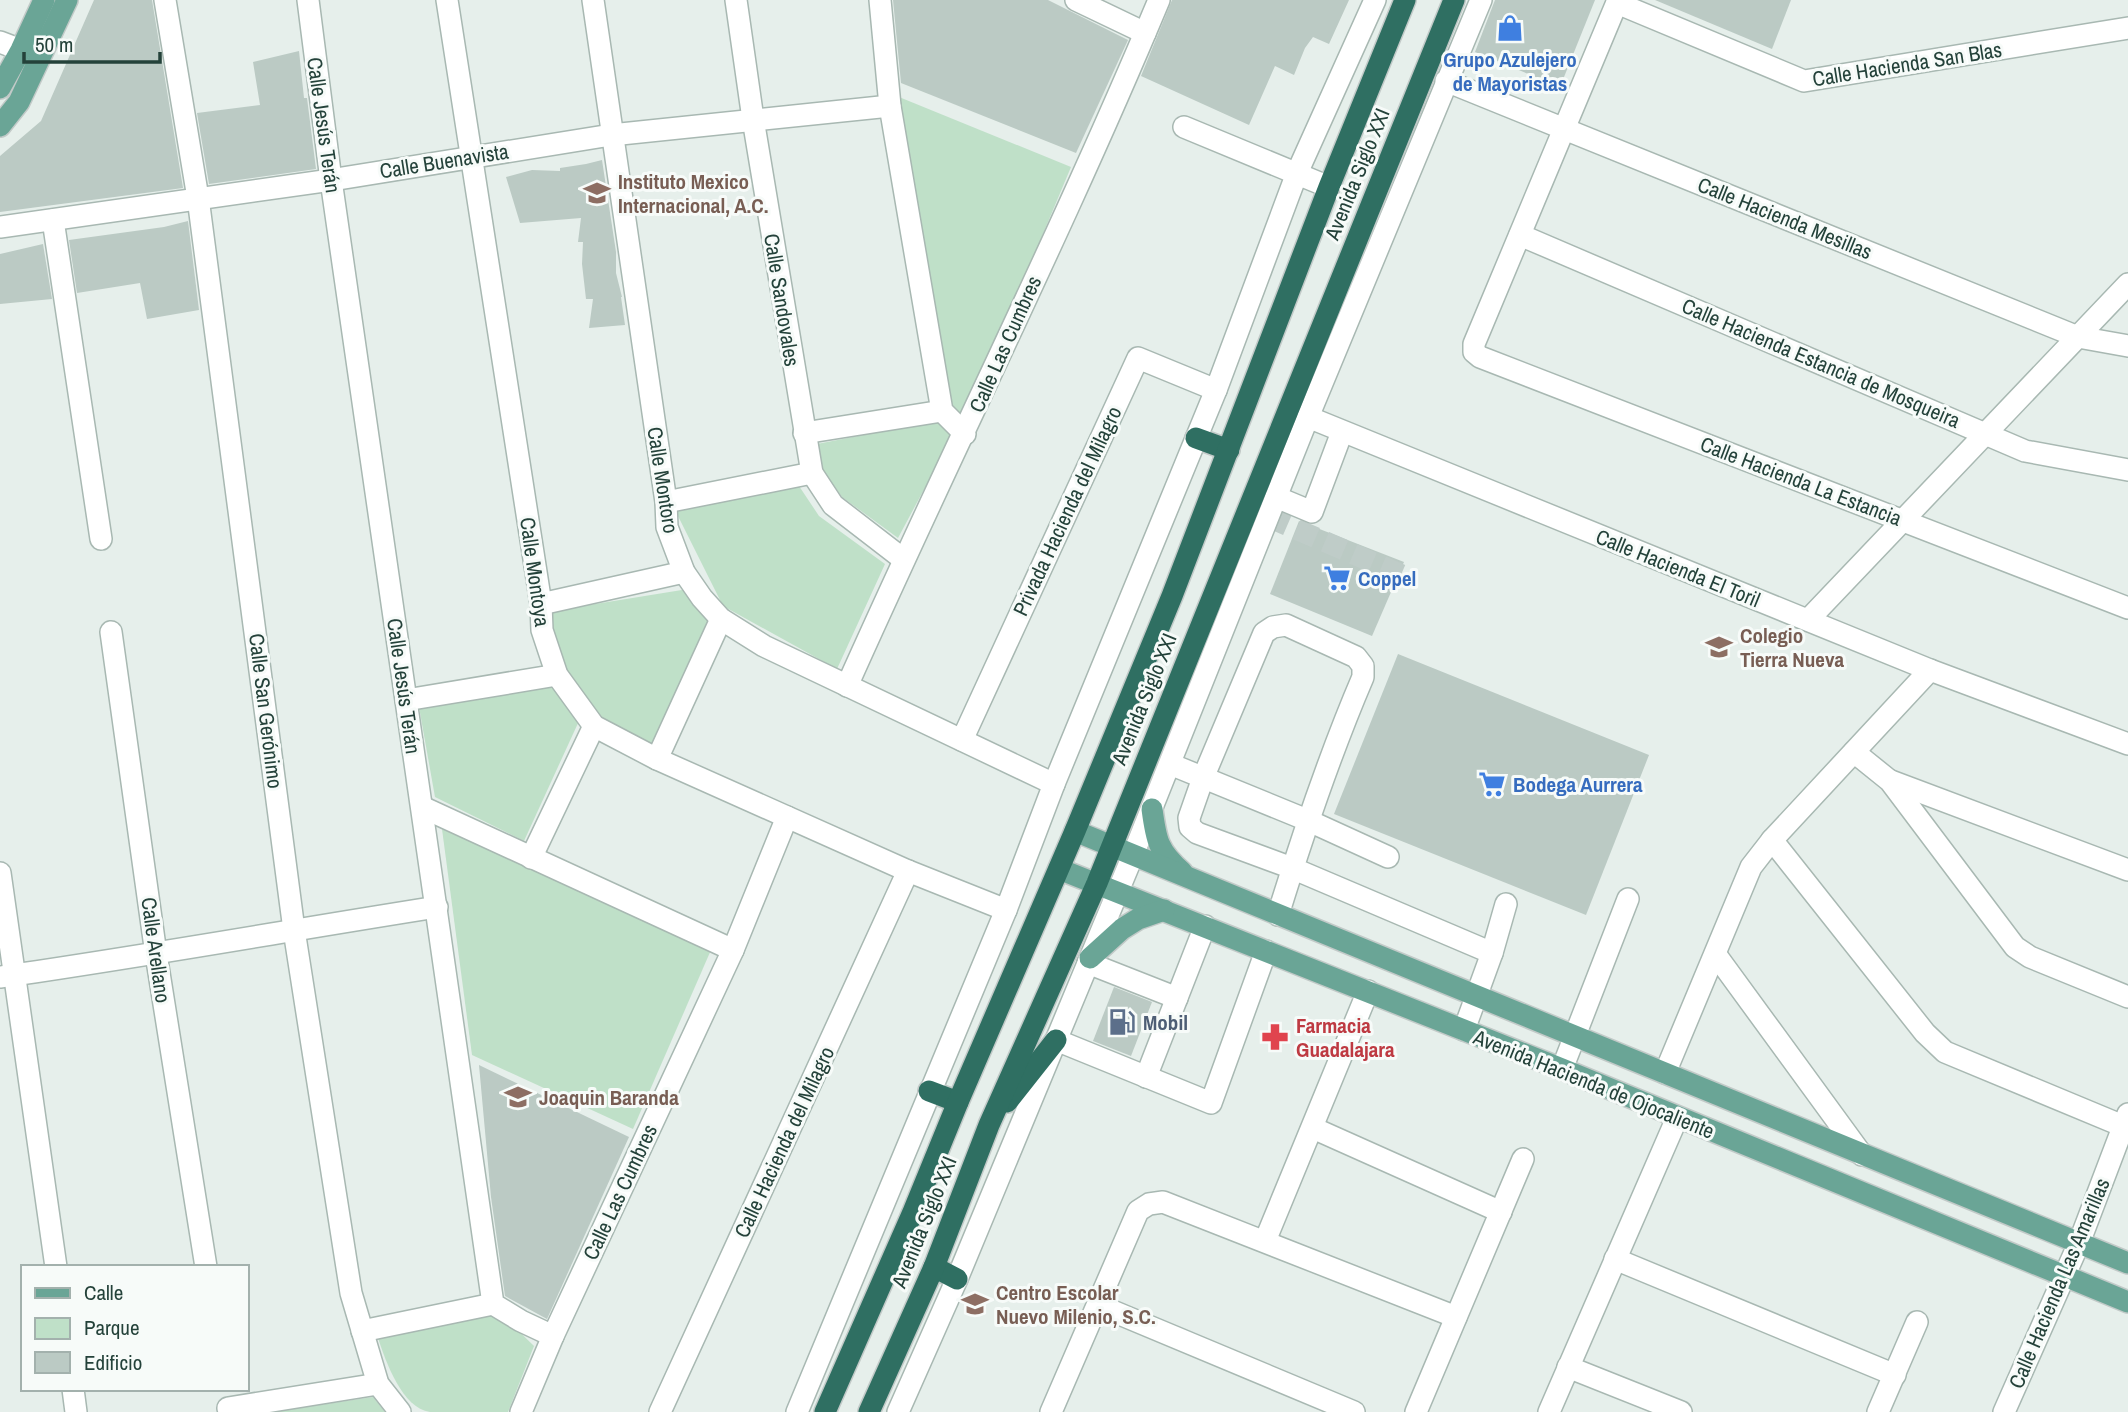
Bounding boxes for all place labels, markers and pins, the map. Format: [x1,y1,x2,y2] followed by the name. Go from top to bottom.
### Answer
[1495,13,1525,43] shop icon: Grupo Azulejero de Mayoristas
[1443,45,1577,98] place label: Grupo Azulejero de Mayoristas
[618,167,769,220] place label: Instituto Mexico Internacional, A.C.
[582,178,612,208] school or university icon: Instituto Mexico Internacional, A.C.
[1322,563,1352,593] supermarket icon: Coppel
[1358,564,1416,593] place label: Coppel
[1740,621,1844,674] place label: Colegio Tierra Nueva
[1704,632,1734,662] school or university icon: Colegio Tierra Nueva
[1477,769,1507,799] supermarket icon: Bodega Aurrera
[1513,770,1643,799] place label: Bodega Aurrera
[1107,1007,1137,1037] fuel station icon: Mobil
[1143,1008,1188,1037] place label: Mobil
[1296,1011,1395,1064] place label: Farmacia Guadalajara
[1260,1022,1290,1052] pharmacy icon: Farmacia Guadalajara
[503,1082,533,1112] school or university icon: Joaquin Baranda
[539,1083,679,1112] place label: Joaquin Baranda
[996,1278,1156,1331] place label: Centro Escolar Nuevo Milenio, S.C.
[960,1289,990,1319] school or university icon: Centro Escolar Nuevo Milenio, S.C.

